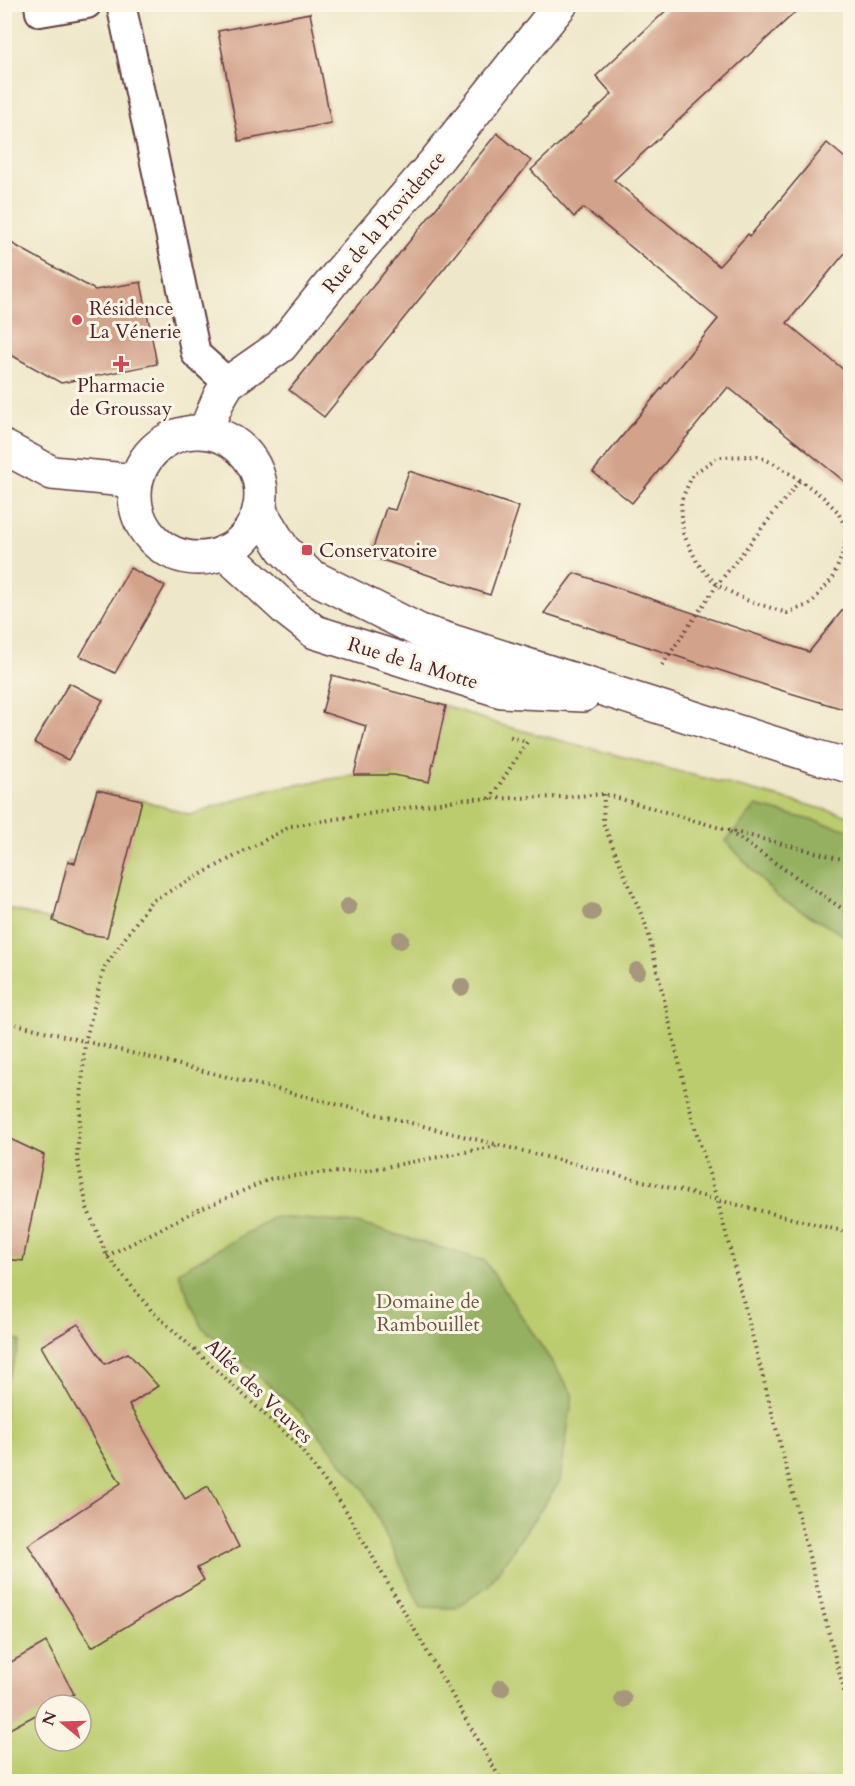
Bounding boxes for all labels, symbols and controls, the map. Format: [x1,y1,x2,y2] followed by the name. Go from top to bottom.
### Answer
[316,145,452,299] street label: Rue de la Providence
[89,295,181,345] place label: Résidence La Vénerie
[70,313,84,327] marker: Résidence La Vénerie
[114,357,128,371] marker: Pharmacie de Groussay
[70,372,173,422] place label: Pharmacie de Groussay
[319,537,437,564] place label: Conservatoire
[300,543,314,557] marker: Conservatoire
[345,630,481,696] street label: Rue de la Motte
[376,1288,480,1338] park label: Domaine de Rambouillet
[199,1333,319,1449] street label: Allée des Veuves
[33,1693,93,1753] north arrow
[37,1708,62,1729] text: N

